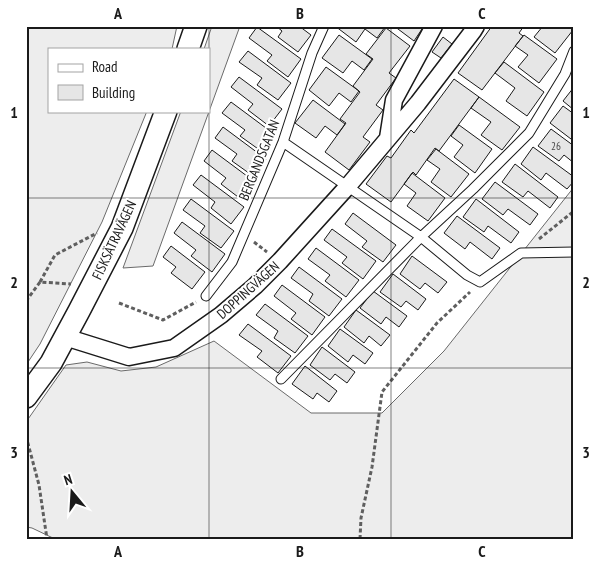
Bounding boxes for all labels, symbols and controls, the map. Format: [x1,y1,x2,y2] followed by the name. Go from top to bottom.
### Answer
[113,3,123,23] text: A
[296,3,304,23] text: B
[478,3,486,23] text: C
[48,48,210,112] legend
[92,57,118,76] text: Road
[92,83,135,102] text: Building
[10,102,18,122] text: 1
[582,102,590,122] text: 1
[235,117,283,203] street label: BERGANDSGATAN
[551,139,561,153] house number: 26
[88,198,140,282] street label: FISKSÄTRAVÄGEN
[213,257,283,323] street label: DOPPINGVÄGEN
[10,272,18,292] text: 2
[582,272,590,292] text: 2
[10,442,18,462] text: 3
[582,442,590,462] text: 3
[48,468,98,518] north arrow
[62,470,74,489] text: N
[113,541,123,561] text: A
[296,541,304,561] text: B
[478,541,486,561] text: C

